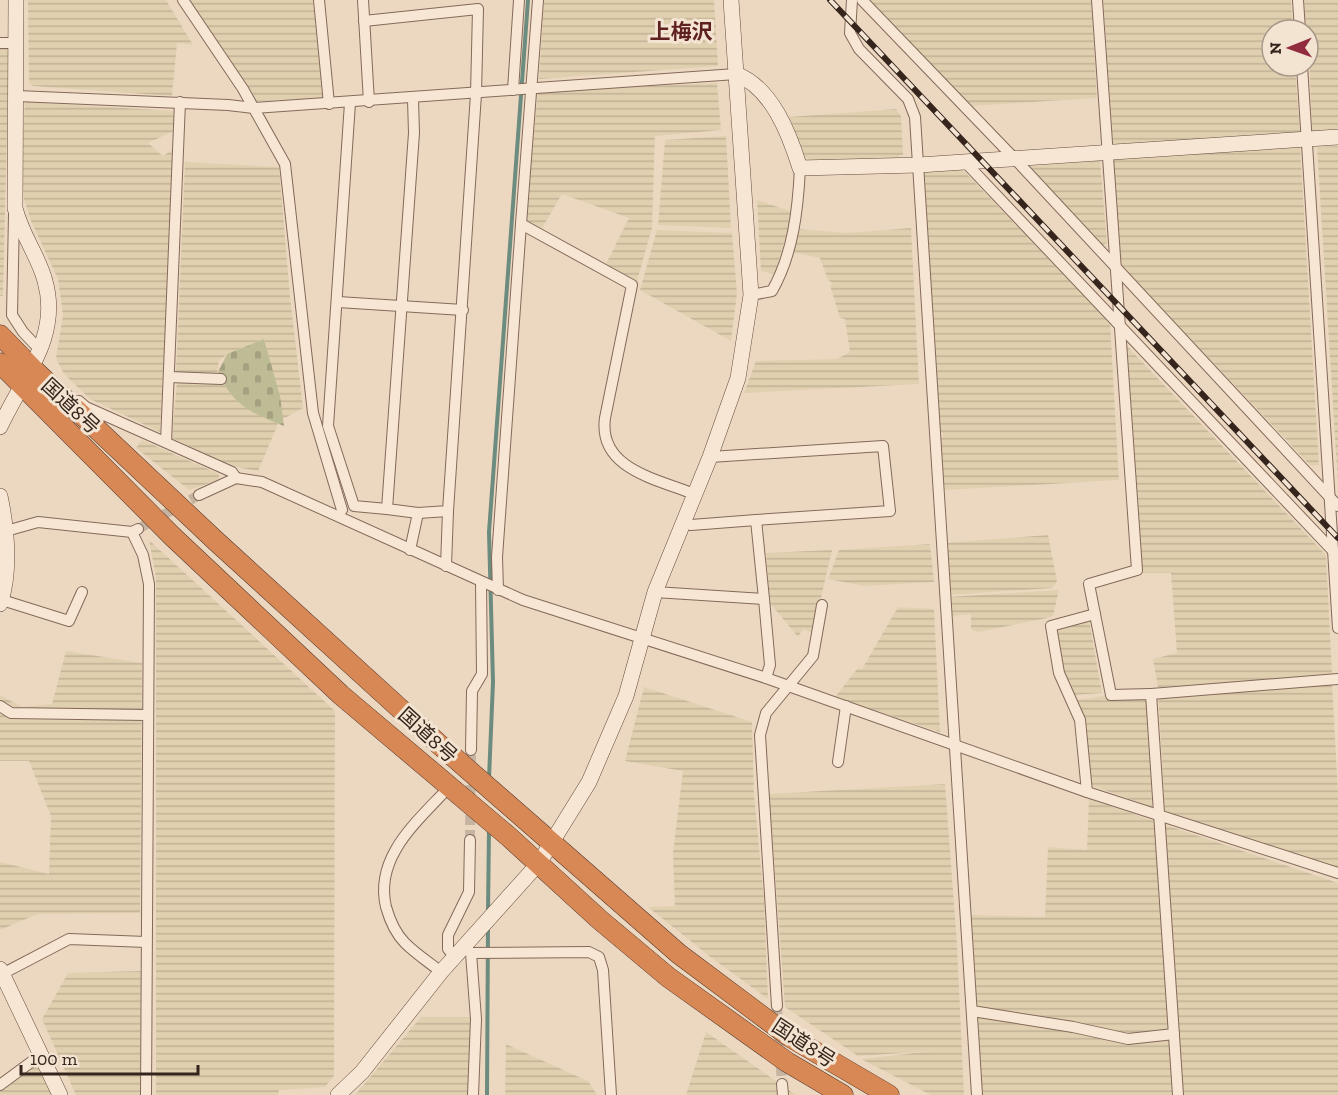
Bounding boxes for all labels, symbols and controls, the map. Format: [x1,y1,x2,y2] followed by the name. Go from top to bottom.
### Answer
[1260,18,1320,78] north arrow
[650,19,713,44] district label: 上梅沢
[1266,42,1285,55] text: N
[37,373,105,439] street label: 国道8号
[394,702,462,768] street label: 国道8号
[768,1014,840,1072] street label: 国道8号
[21,1038,198,1076] scale bar
[30,1048,78,1070] text: 100 m

